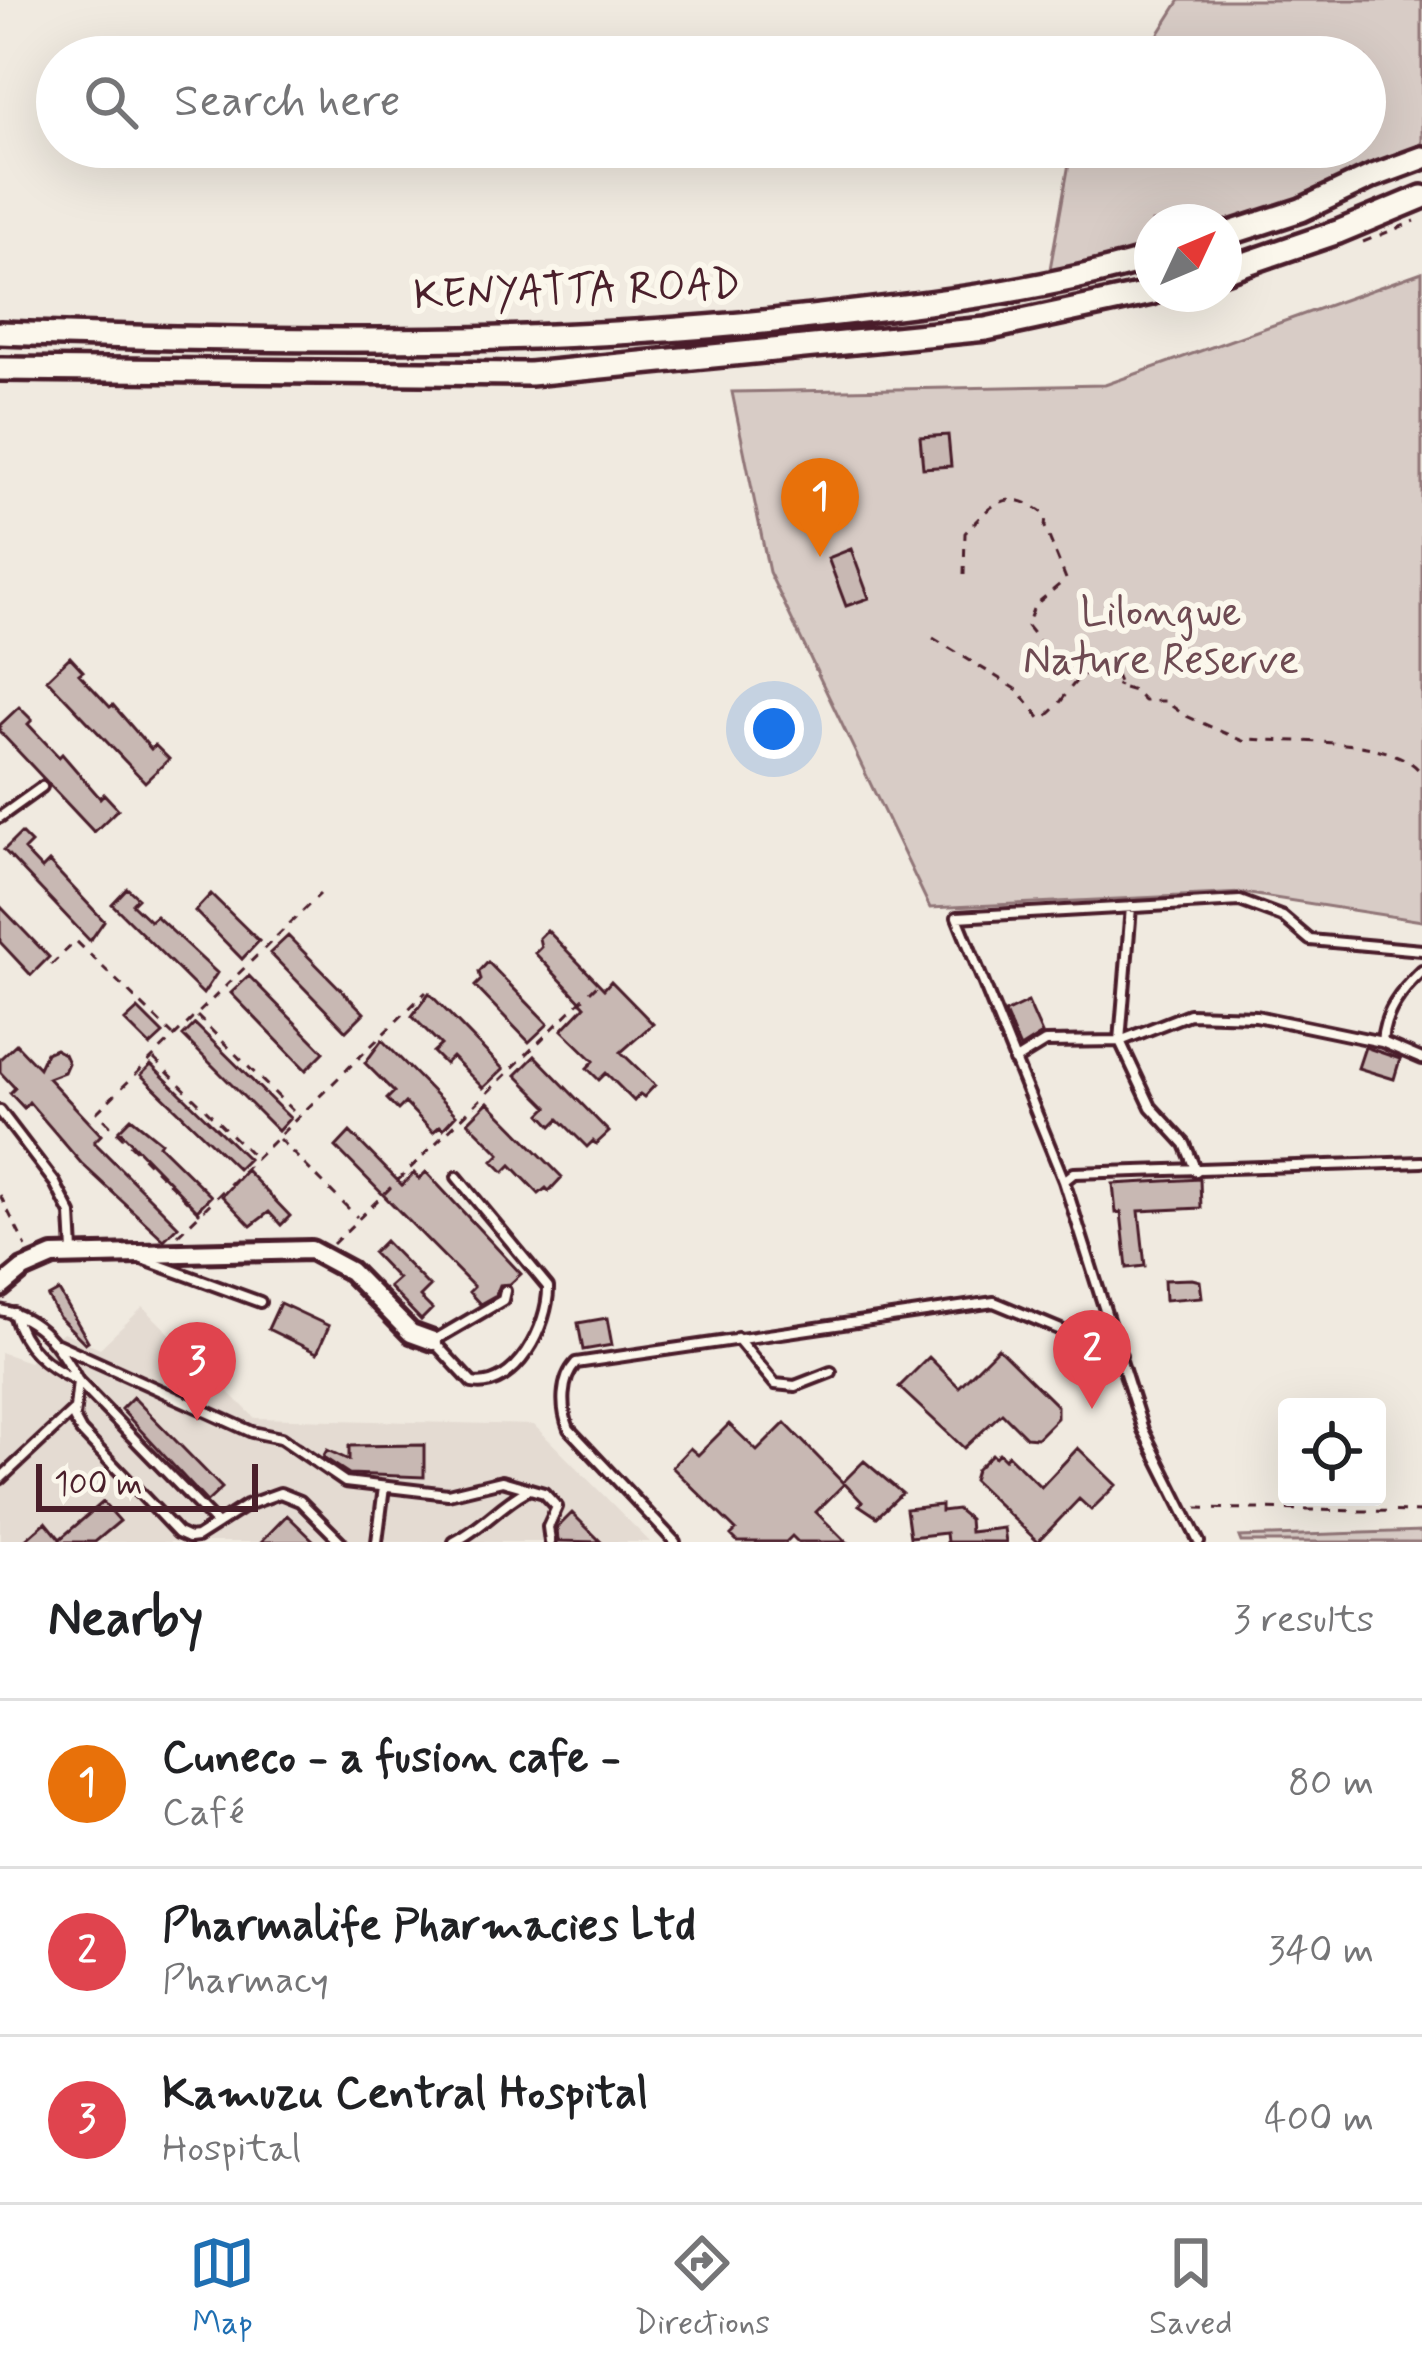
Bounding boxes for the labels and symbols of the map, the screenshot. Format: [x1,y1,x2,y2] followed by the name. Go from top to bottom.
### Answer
[1134,204,1242,312] north arrow
[413,258,741,324] street label: KENYATTA ROAD
[781,458,859,557] pin: 1
[1023,586,1299,689] park label: Lilongwe Nature Reserve
[744,699,804,759] your location
[1053,1310,1131,1409] pin: 2
[158,1322,236,1421] pin: 3
[36,1458,258,1511] scale bar

